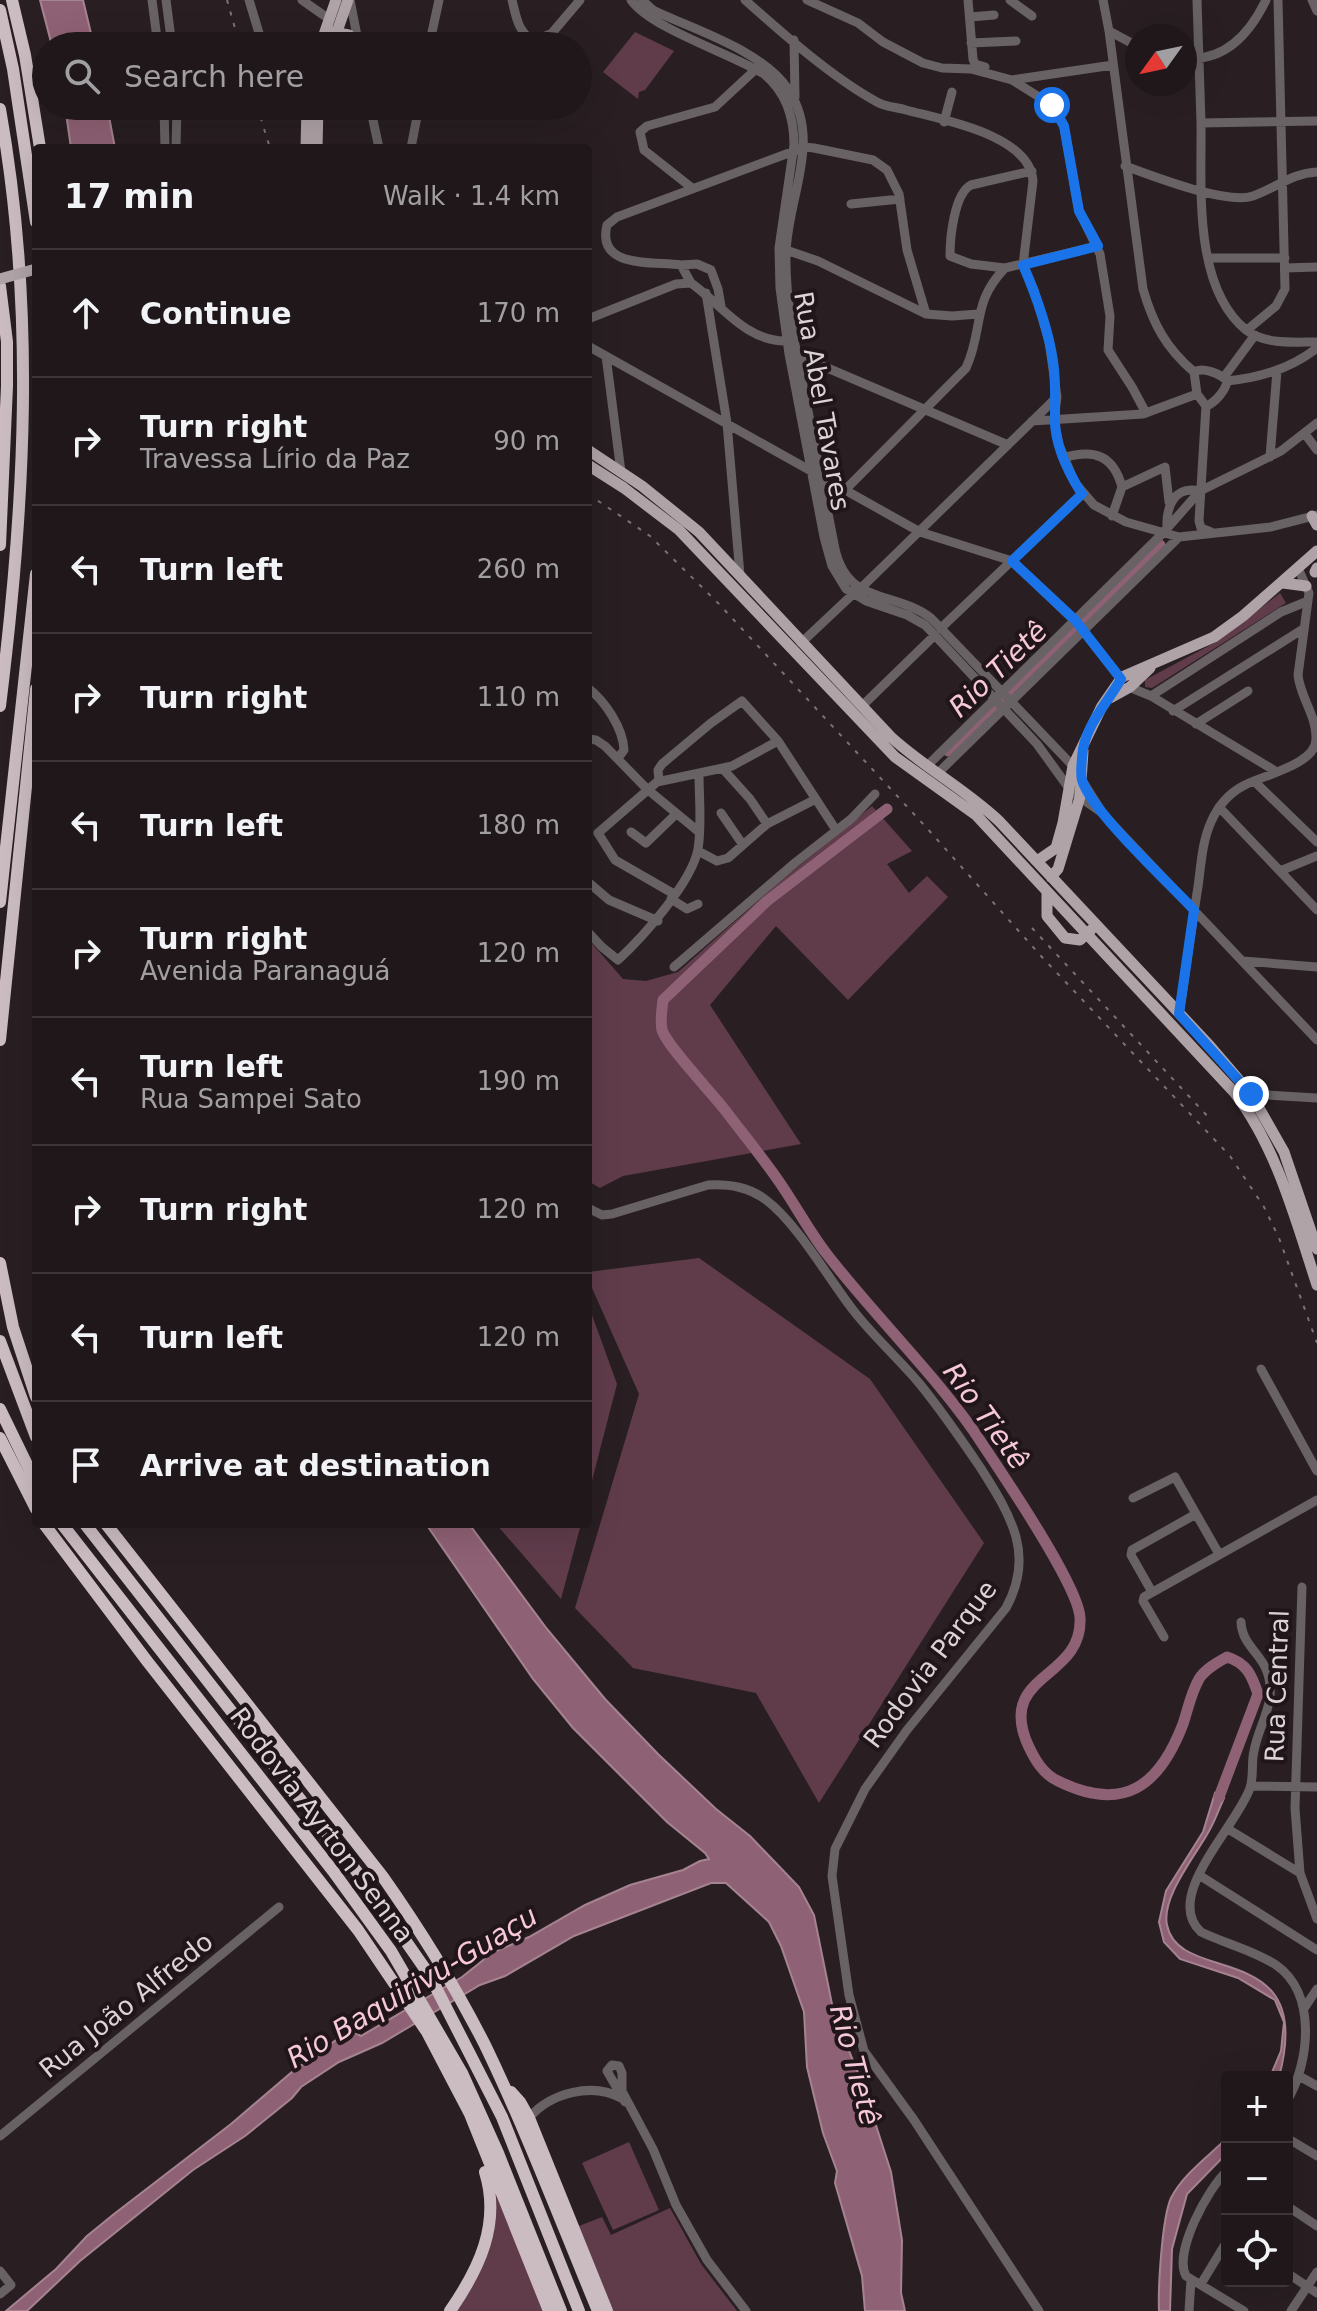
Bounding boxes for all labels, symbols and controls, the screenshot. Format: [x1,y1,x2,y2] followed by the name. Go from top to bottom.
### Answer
[1125,24,1197,96] north arrow
[32,32,592,120] search box
[60,54,104,98] icon: search
[124,59,304,94] text: Search here
[1034,87,1070,123] route start
[64,176,194,216] text: 17 min
[383,181,560,211] text: Walk · 1.4 km
[788,289,856,513] street label: Rua Abel Tavares
[64,291,108,335] icon: ahead
[140,296,292,331] text: Continue
[477,298,560,328] text: 170 m
[140,409,307,444] text: Turn right
[64,419,108,463] icon: right
[493,426,560,456] text: 90 m
[140,444,410,474] text: Travessa Lírio da Paz
[64,547,108,591] icon: left
[140,552,283,587] text: Turn left
[477,554,560,584] text: 260 m
[942,614,1054,724] water label: Rio Tietê
[64,675,108,719] icon: right
[140,680,307,715] text: Turn right
[477,682,560,712] text: 110 m
[64,803,108,847] icon: left
[140,808,283,843] text: Turn left
[477,810,560,840] text: 180 m
[140,921,307,956] text: Turn right
[64,931,108,975] icon: right
[477,938,560,968] text: 120 m
[140,956,390,986] text: Avenida Paranaguá
[140,1049,283,1084] text: Turn left
[64,1059,108,1103] icon: left
[477,1066,560,1096] text: 190 m
[1233,1076,1269,1112] route end
[140,1084,362,1114] text: Rua Sampei Sato
[64,1187,108,1231] icon: right
[140,1192,307,1227] text: Turn right
[477,1194,560,1224] text: 120 m
[64,1315,108,1359] icon: left
[140,1320,283,1355] text: Turn left
[477,1322,560,1352] text: 120 m
[936,1356,1036,1476] water label: Rio Tietê
[64,1443,108,1487] icon: arrive
[140,1448,491,1483] text: Arrive at destination
[857,1574,1003,1754] street label: Rodovia Parque
[1259,1609,1295,1763] street label: Rua Central
[224,1702,420,1948] street label: Rodovia Ayrton Senna
[281,1899,543,2075] water label: Rio Baquirivu-Guaçu
[33,1926,219,2084] street label: Rua João Alfredo
[823,2001,887,2129] water label: Rio Tietê
[1221,2071,1293,2287] map controls
[1221,2071,1293,2143] button: +
[1221,2143,1293,2215] button: −
[1221,2215,1293,2287] button: locate

